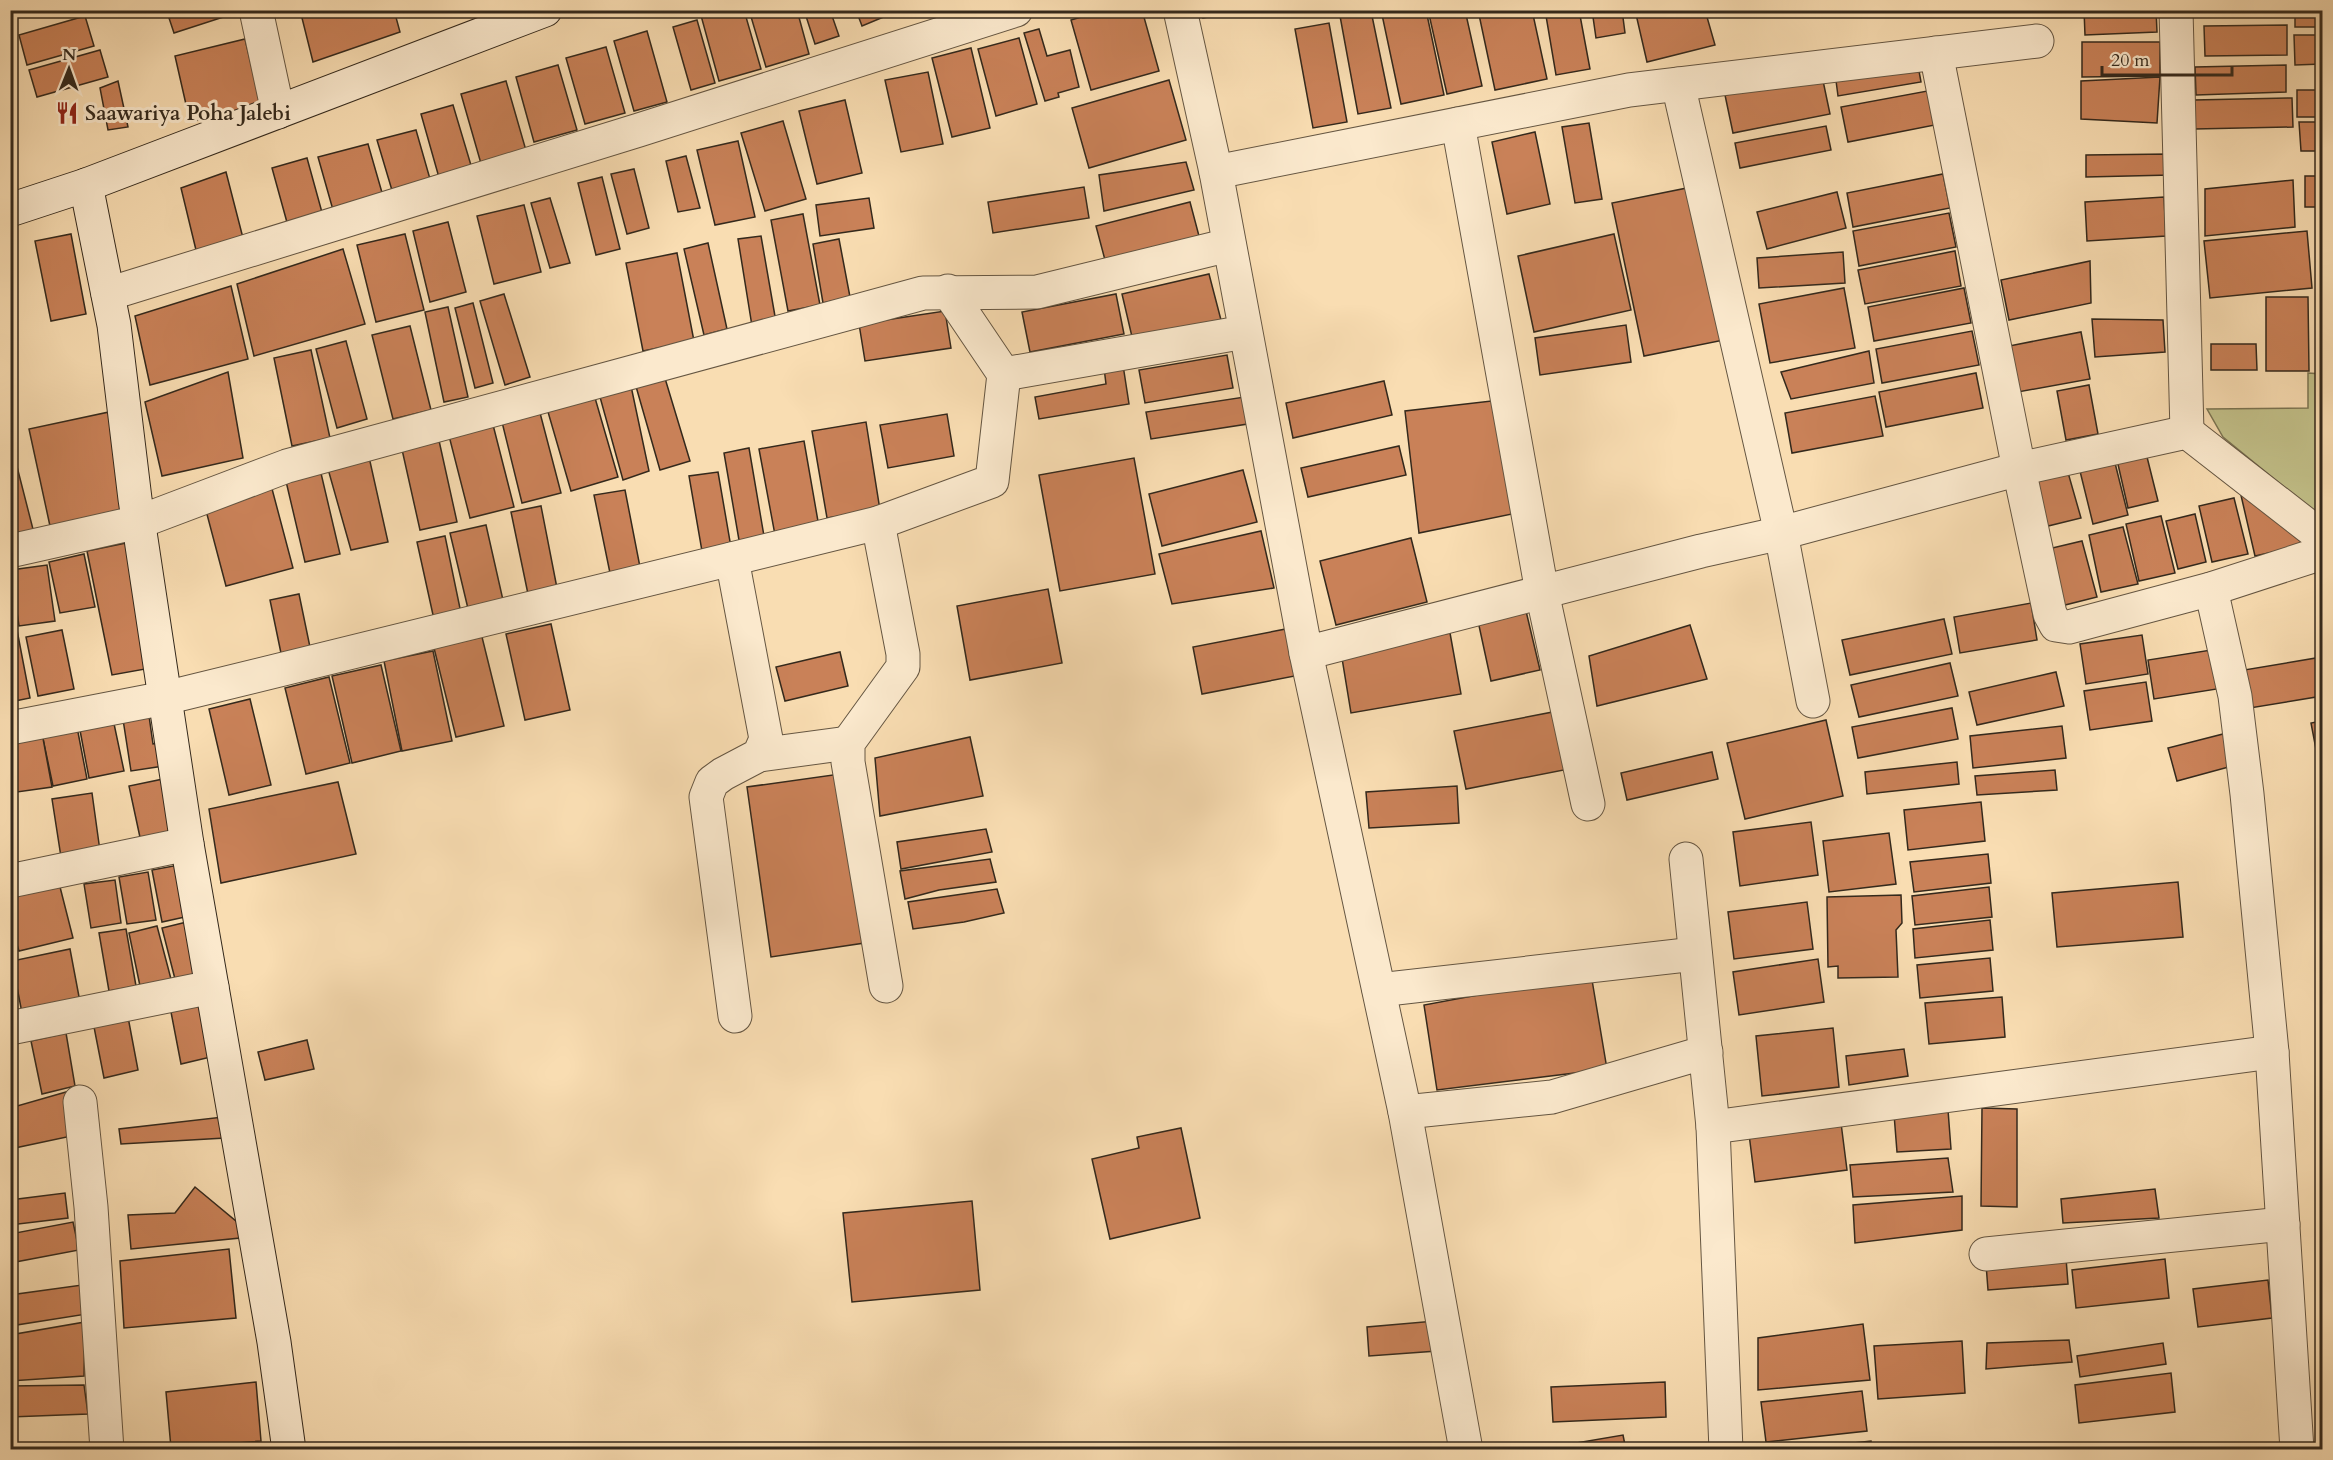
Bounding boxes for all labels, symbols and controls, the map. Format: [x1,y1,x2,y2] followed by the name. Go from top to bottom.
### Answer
[39,39,99,99] north arrow
[2102,39,2232,77] scale bar
[62,44,76,66] text: N
[2111,48,2150,73] text: 20 m
[85,99,291,128] place label: Saawariya Poha Jalebi
[54,100,80,126] restaurant icon: Saawariya Poha Jalebi

